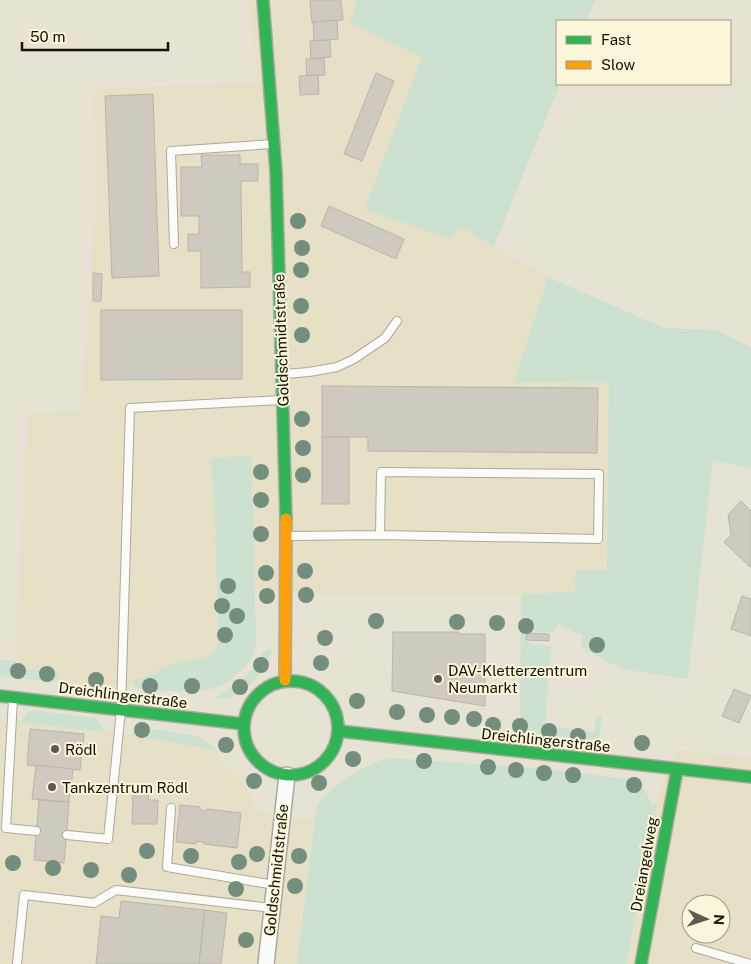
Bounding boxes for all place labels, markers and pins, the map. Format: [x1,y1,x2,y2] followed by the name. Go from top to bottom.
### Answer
[448,662,587,696] place label: DAV-Kletterzentrum Neumarkt
[432,673,444,685] marker: DAV-Kletterzentrum Neumarkt
[65,741,97,758] place label: Rödl
[49,743,61,755] marker: Rödl
[62,779,188,796] place label: Tankzentrum Rödl
[46,781,58,793] marker: Tankzentrum Rödl

